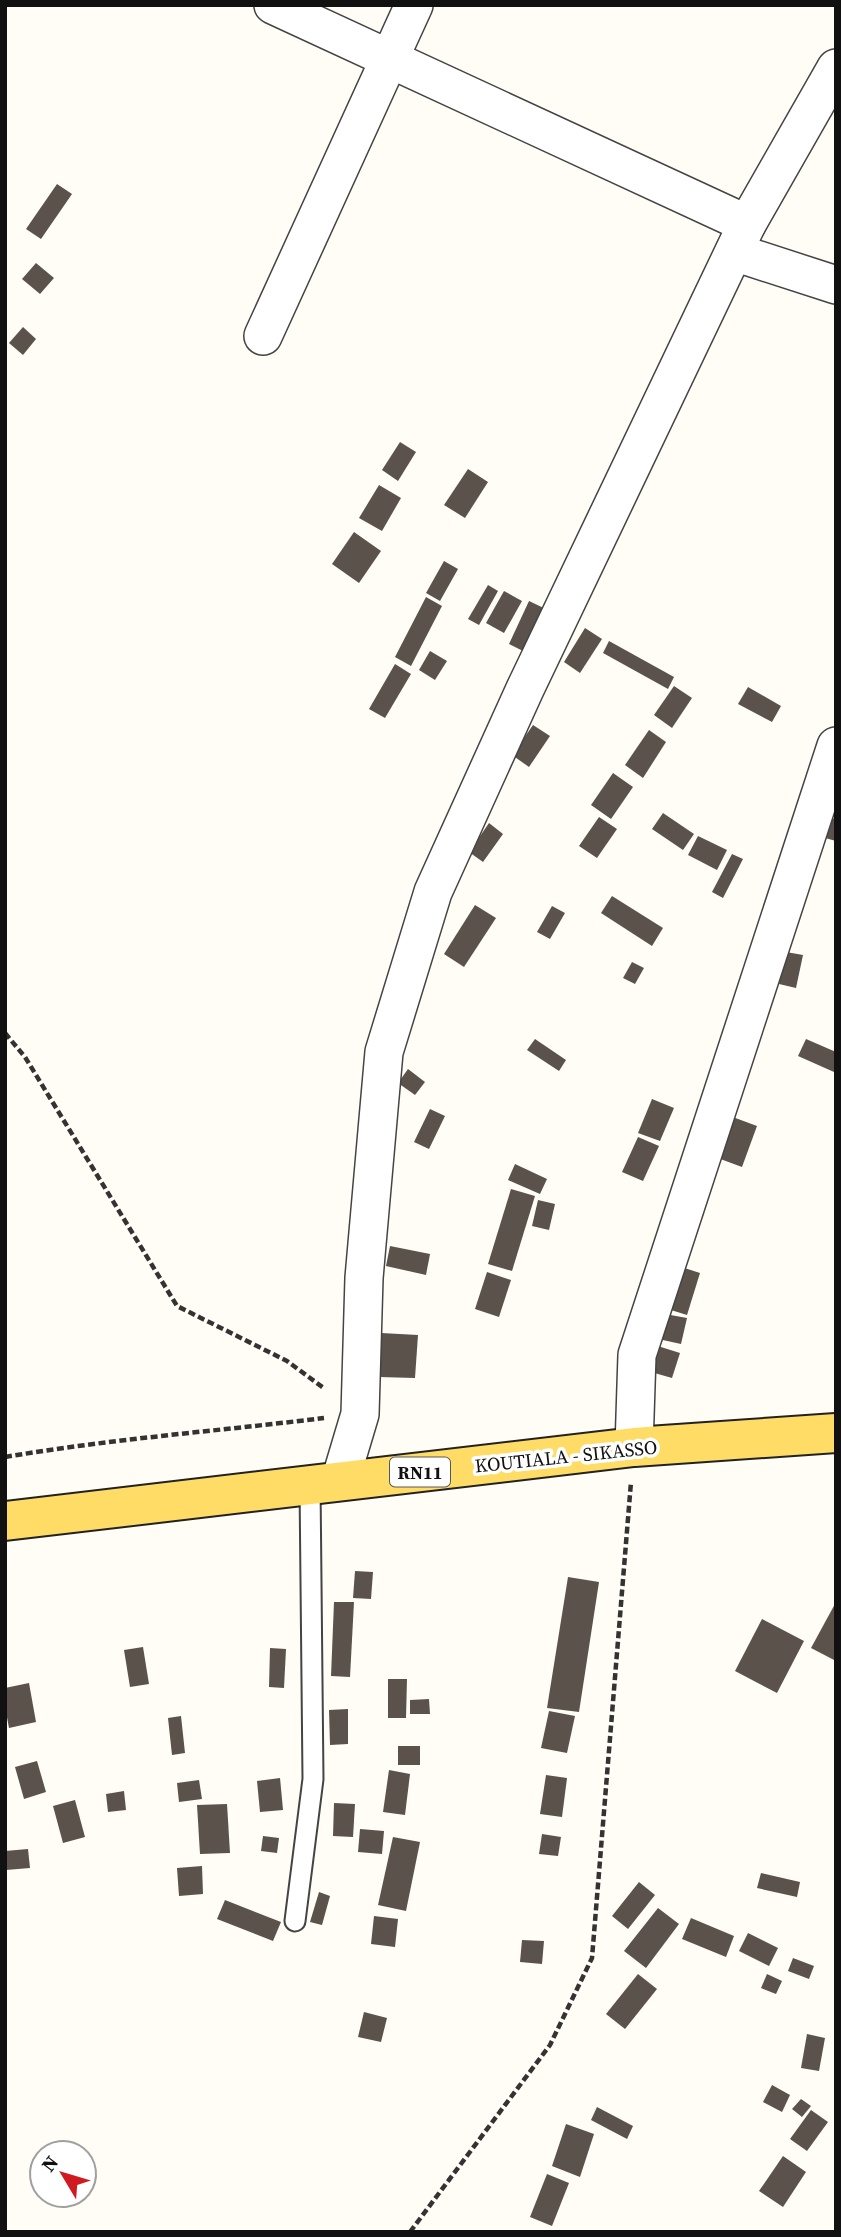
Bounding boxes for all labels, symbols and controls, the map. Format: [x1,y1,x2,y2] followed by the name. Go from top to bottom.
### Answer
[474,1433,658,1479] street label: KOUTIALA - SIKASSO
[390,1457,450,1486] road number: RN11
[28,2139,98,2209] north arrow
[35,2150,64,2177] text: N

